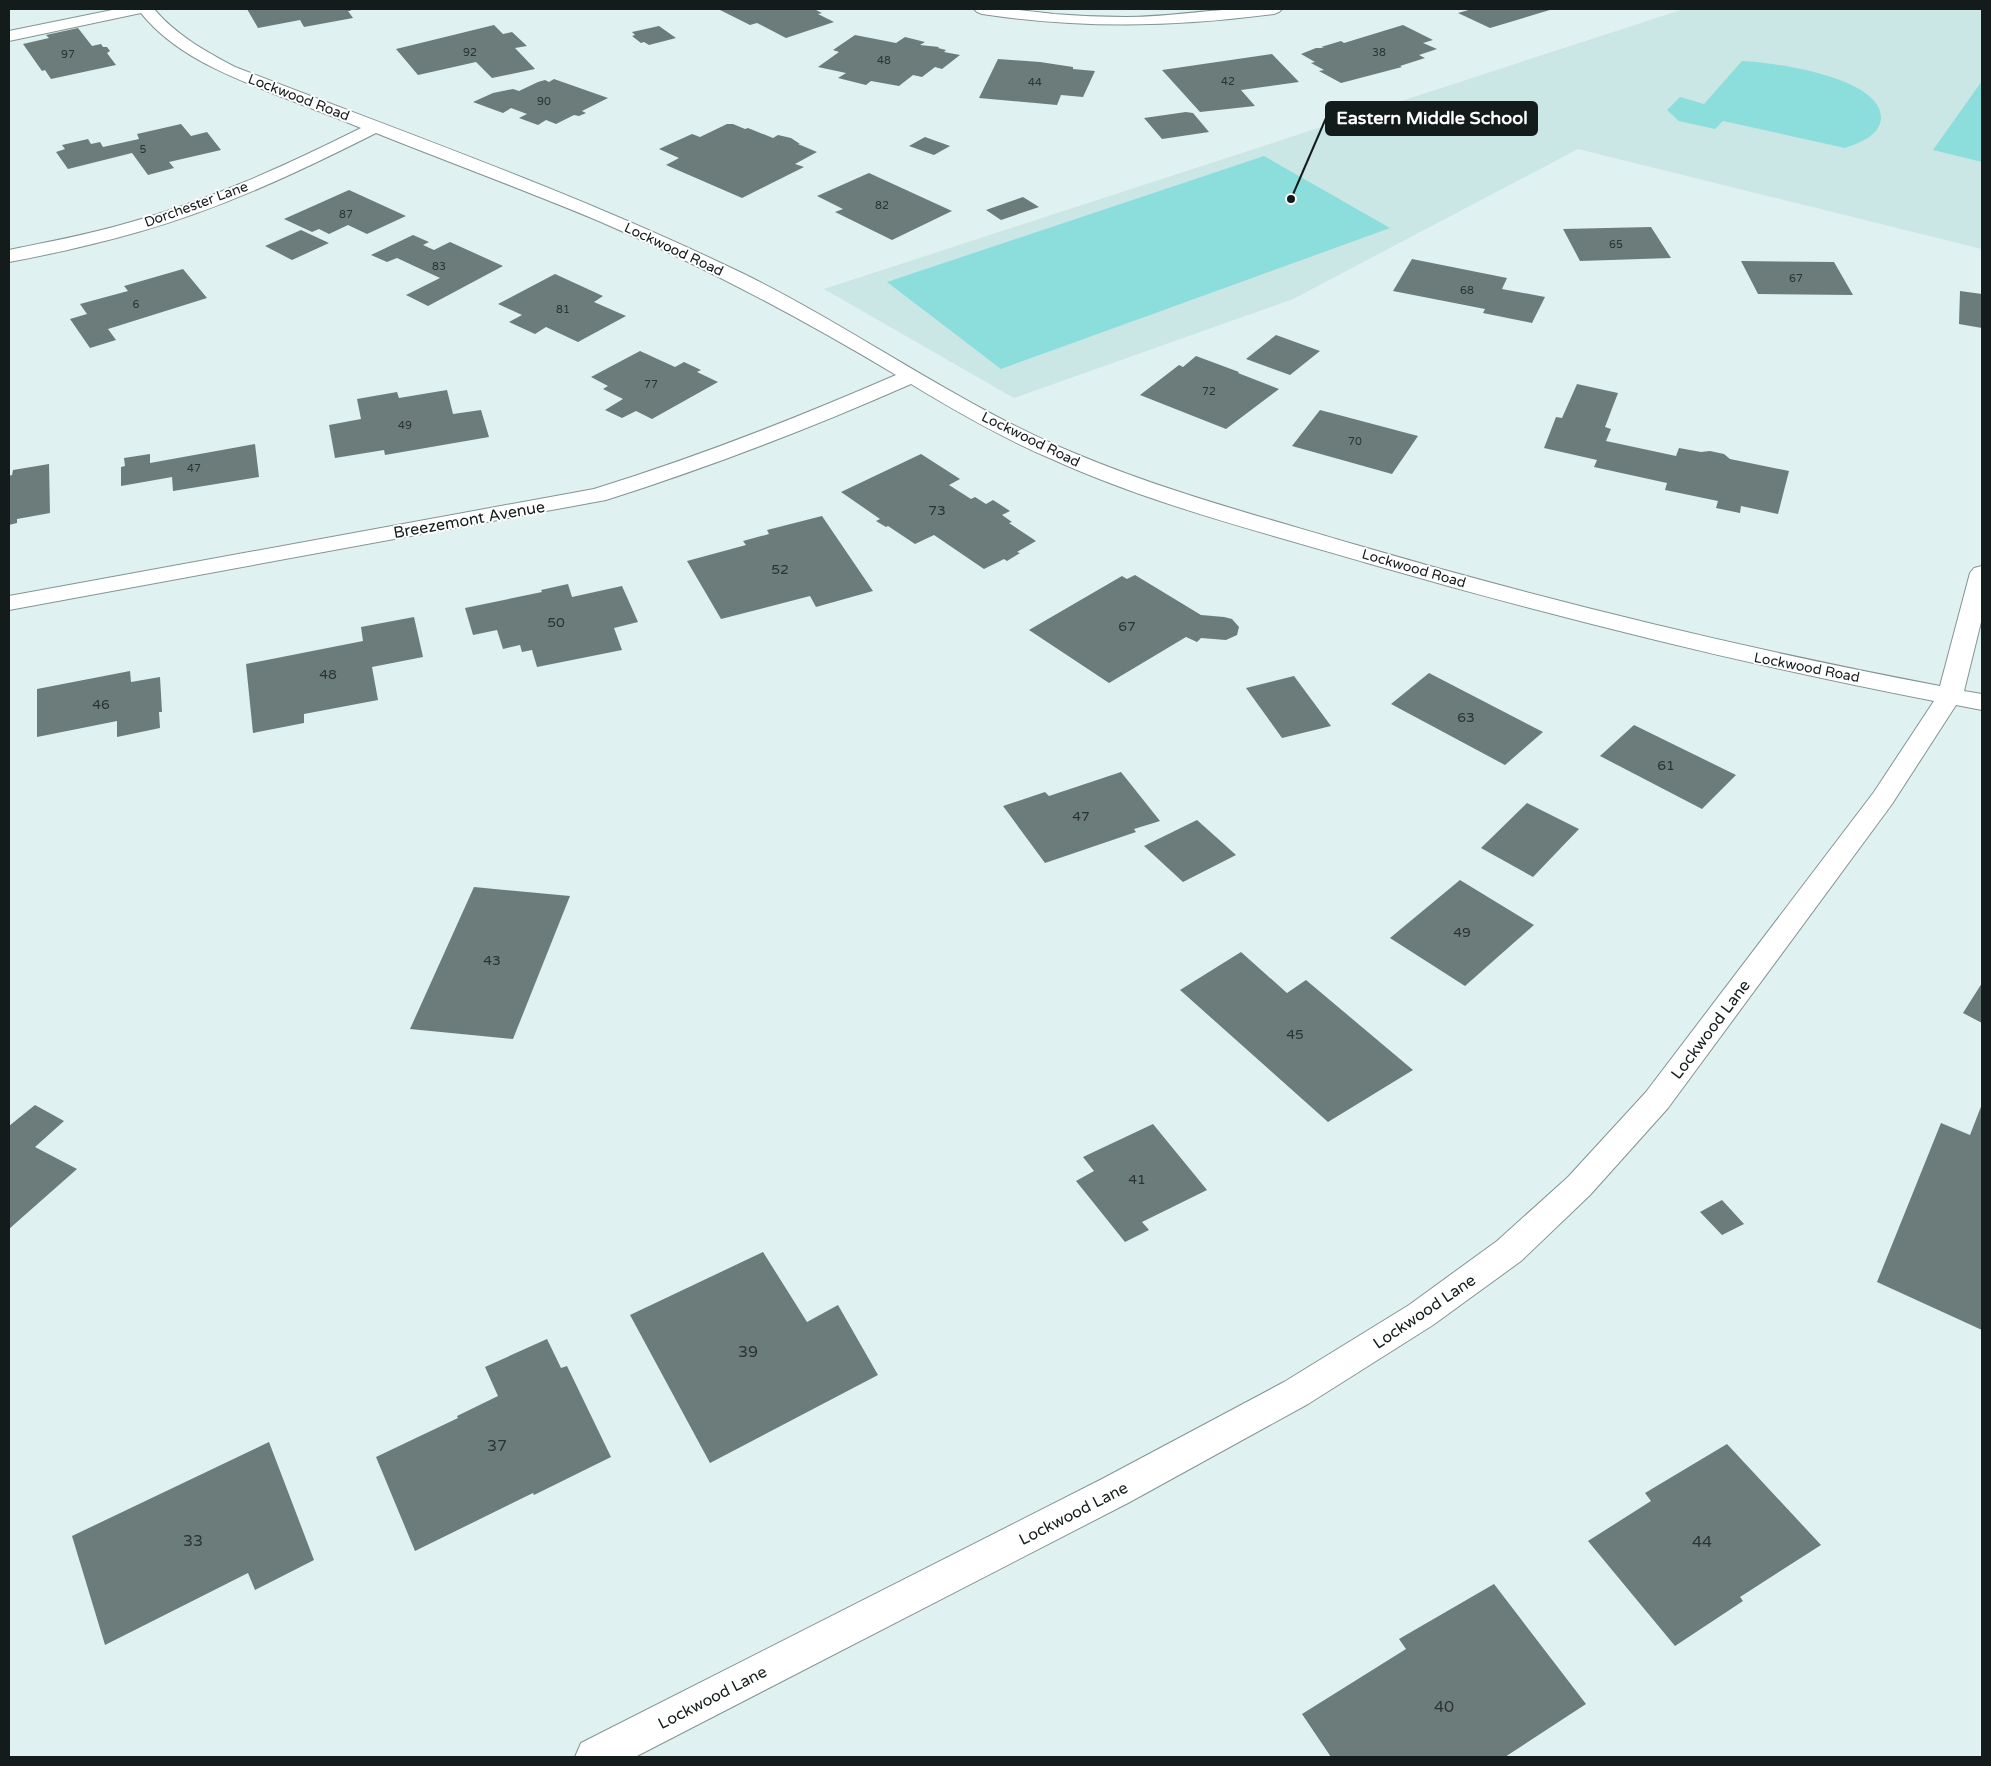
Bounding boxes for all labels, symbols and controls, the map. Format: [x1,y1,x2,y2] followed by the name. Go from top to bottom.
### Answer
[463,46,477,59] house number: 92
[1372,46,1386,59] house number: 38
[61,48,75,61] house number: 97
[877,54,891,67] house number: 48
[246,70,352,125] street label: Lockwood Road
[1221,75,1235,88] house number: 42
[1028,76,1042,89] house number: 44
[537,95,551,108] house number: 90
[1326,102,1537,135] callout: Eastern Middle School
[1336,107,1528,129] text: Eastern Middle School
[140,143,147,156] house number: 5
[142,178,250,231] street label: Dorchester Lane
[875,199,889,212] house number: 82
[339,208,353,221] house number: 87
[622,219,726,280] street label: Lockwood Road
[1609,238,1623,251] house number: 65
[432,260,446,273] house number: 83
[1789,272,1803,285] house number: 67
[1460,284,1474,297] house number: 68
[133,298,140,311] house number: 6
[556,303,570,316] house number: 81
[644,378,658,391] house number: 77
[1202,385,1216,398] house number: 72
[979,408,1083,471] street label: Lockwood Road
[398,419,412,432] house number: 49
[1348,435,1362,448] house number: 70
[187,462,201,475] house number: 47
[392,497,547,543] street label: Breezemont Avenue
[928,502,946,519] house number: 73
[1360,546,1468,591] street label: Lockwood Road
[771,561,789,578] house number: 52
[547,614,565,631] house number: 50
[1118,618,1136,635] house number: 67
[1753,649,1861,686] street label: Lockwood Road
[319,666,337,683] house number: 48
[92,696,110,713] house number: 46
[1457,709,1475,726] house number: 63
[1657,757,1675,774] house number: 61
[1072,808,1090,825] house number: 47
[1453,924,1471,941] house number: 49
[483,952,501,969] house number: 43
[1667,976,1755,1083] street label: Lockwood Lane
[1286,1026,1304,1043] house number: 45
[1128,1171,1146,1188] house number: 41
[1369,1270,1480,1354] street label: Lockwood Lane
[738,1342,758,1362] house number: 39
[487,1436,507,1456] house number: 37
[1016,1478,1131,1550] street label: Lockwood Lane
[183,1531,203,1551] house number: 33
[1692,1532,1712,1552] house number: 44
[655,1662,770,1734] street label: Lockwood Lane
[1434,1697,1454,1717] house number: 40

